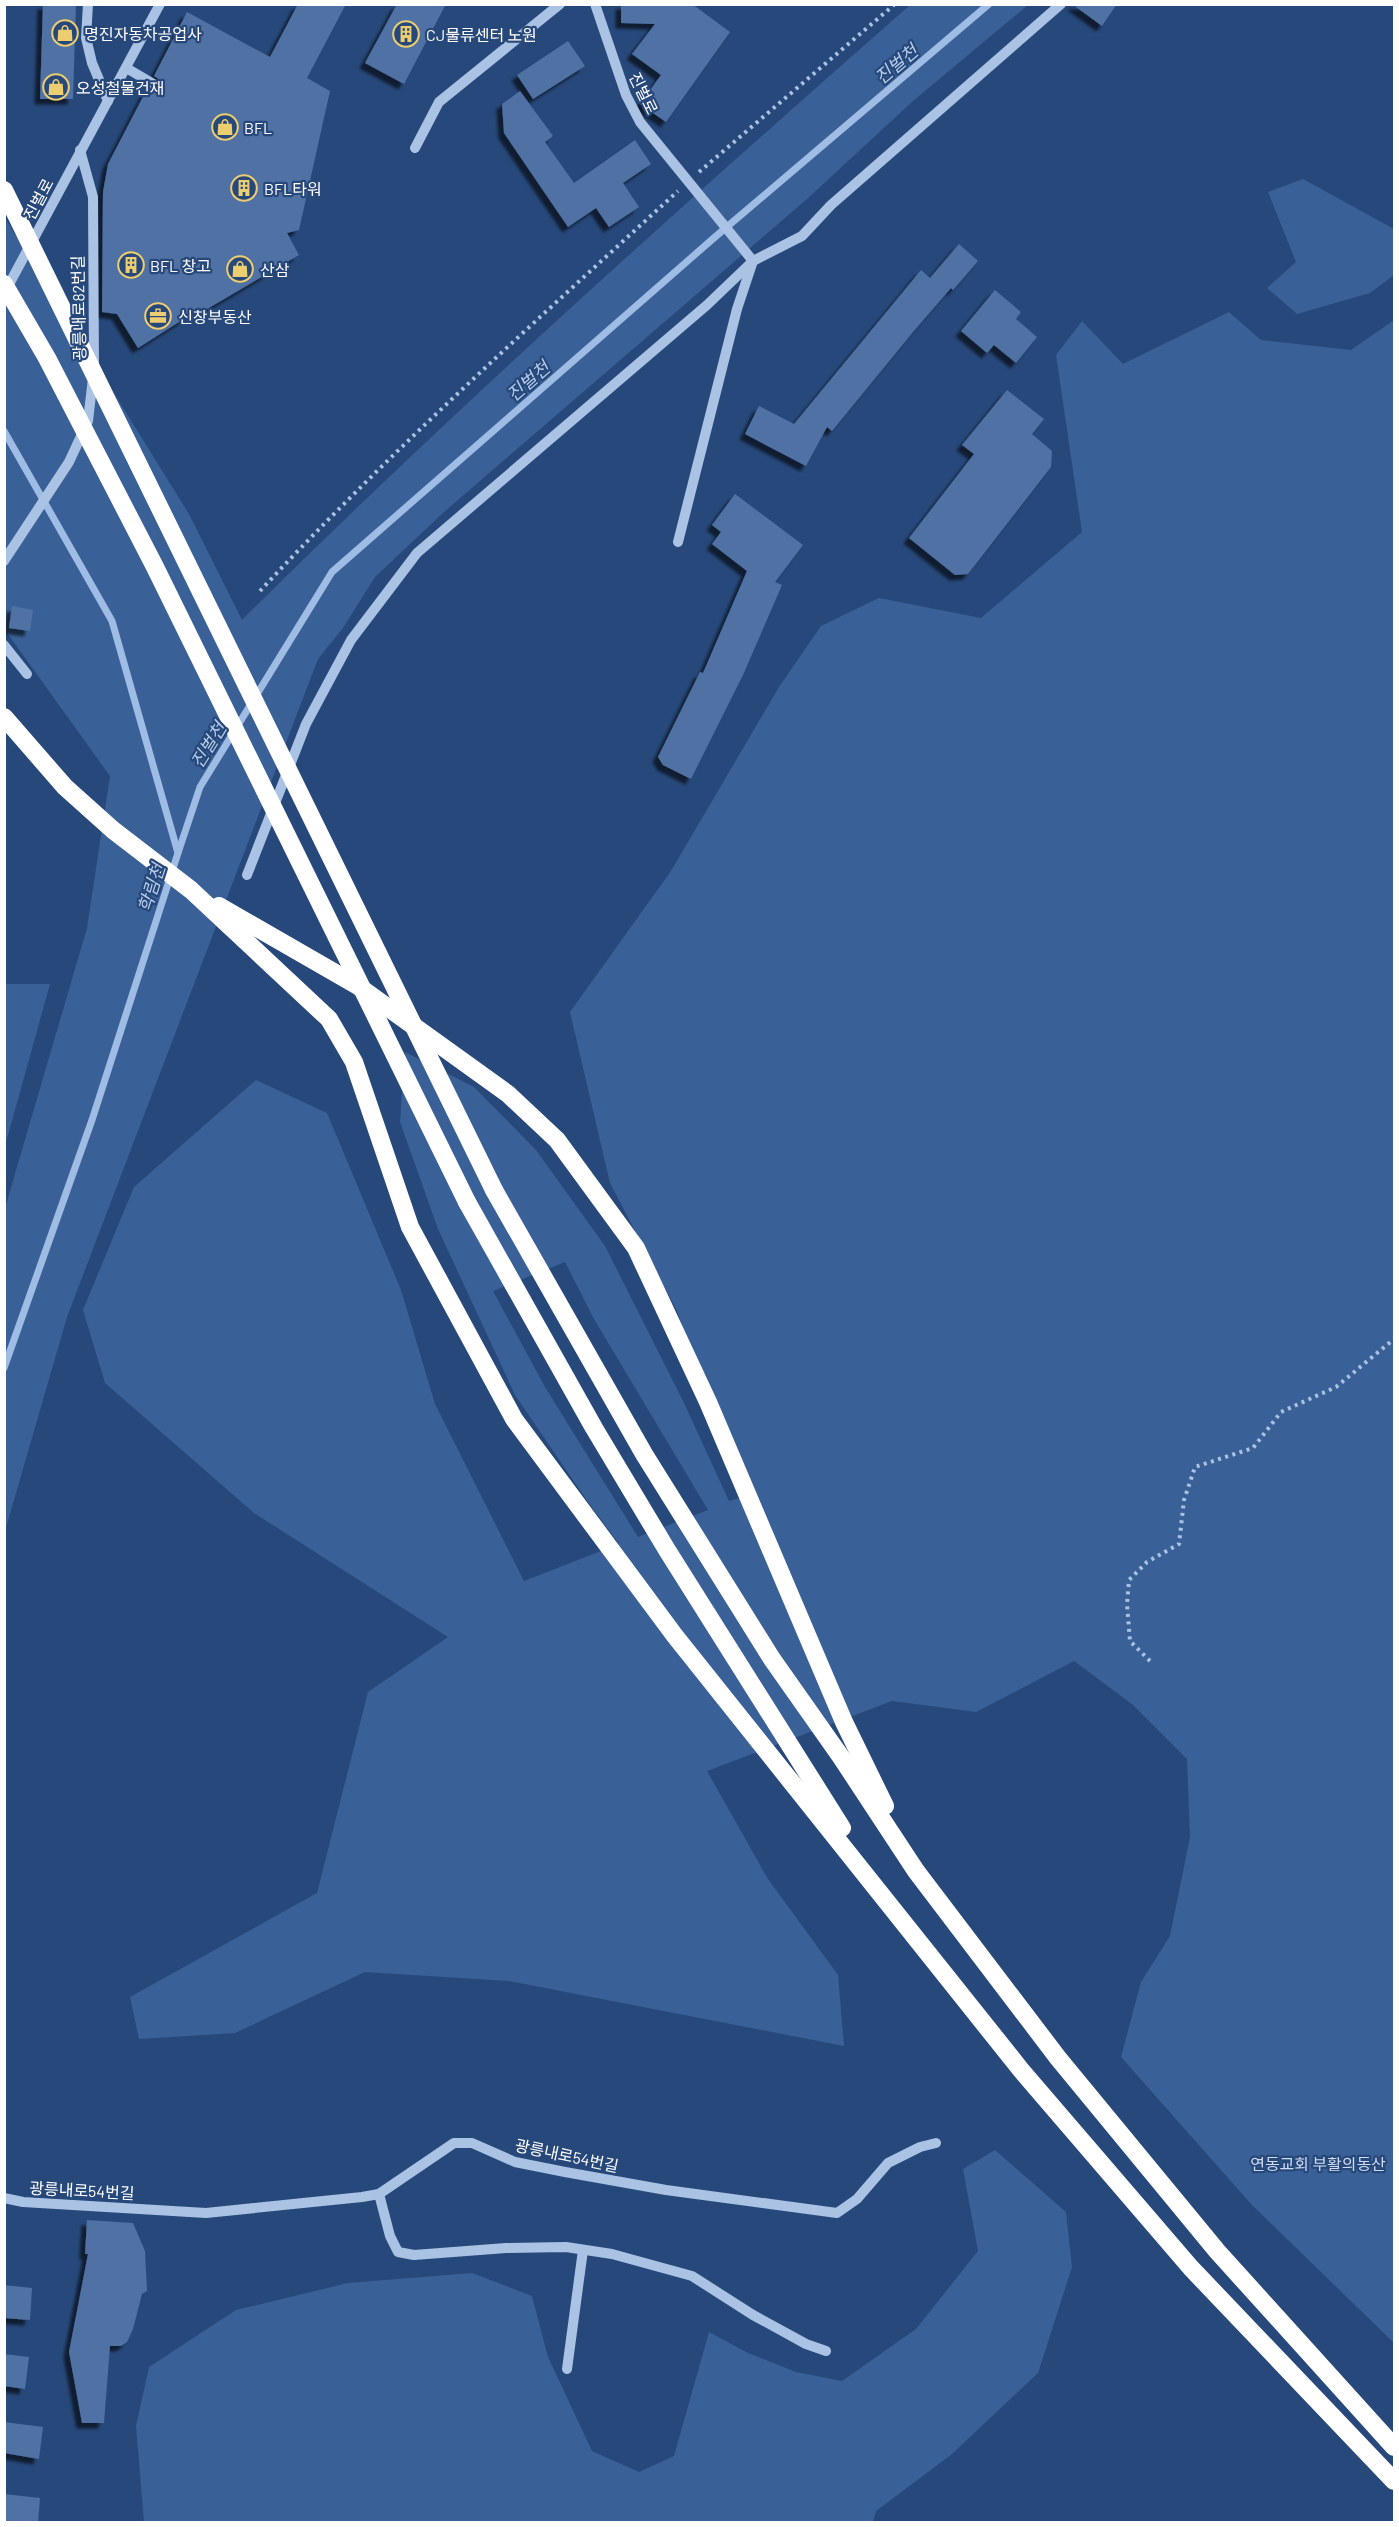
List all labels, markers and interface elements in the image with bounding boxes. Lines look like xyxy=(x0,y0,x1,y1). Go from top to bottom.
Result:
shop icon: 명진자동차공업사 xyxy=(50,18,80,48)
building icon: CJ물류센터 노원 xyxy=(391,19,421,49)
place label: 명진자동차공업사 xyxy=(84,24,202,43)
place label: CJ물류센터 노원 xyxy=(426,25,537,44)
water label: 진벌천 xyxy=(870,38,924,88)
street label: 진벌로 xyxy=(626,69,662,117)
shop icon: 오성철물건재 xyxy=(41,72,71,102)
place label: 오성철물건재 xyxy=(76,78,164,97)
shop icon: BFL xyxy=(210,112,240,142)
place label: BFL xyxy=(244,118,272,137)
building icon: BFL타워 xyxy=(229,173,259,203)
street label: 진벌로 xyxy=(19,175,57,223)
place label: BFL타워 xyxy=(264,179,322,198)
building icon: BFL 창고 xyxy=(116,250,146,280)
shop icon: 산삼 xyxy=(225,254,255,284)
street label: 광릉내로82번길 xyxy=(68,255,88,361)
place label: BFL 창고 xyxy=(150,256,211,275)
place label: 산삼 xyxy=(260,260,290,279)
office icon: 신창부동산 xyxy=(143,301,173,331)
place label: 신창부동산 xyxy=(178,307,252,326)
water label: 진벌천 xyxy=(502,355,556,406)
water label: 진벌천 xyxy=(186,716,232,772)
water label: 학림천 xyxy=(133,859,170,915)
street label: 광릉내로54번길 xyxy=(513,2135,621,2175)
park label: 연동교회 부활의동산 xyxy=(1250,2154,1386,2173)
street label: 광릉내로54번길 xyxy=(29,2178,135,2202)

